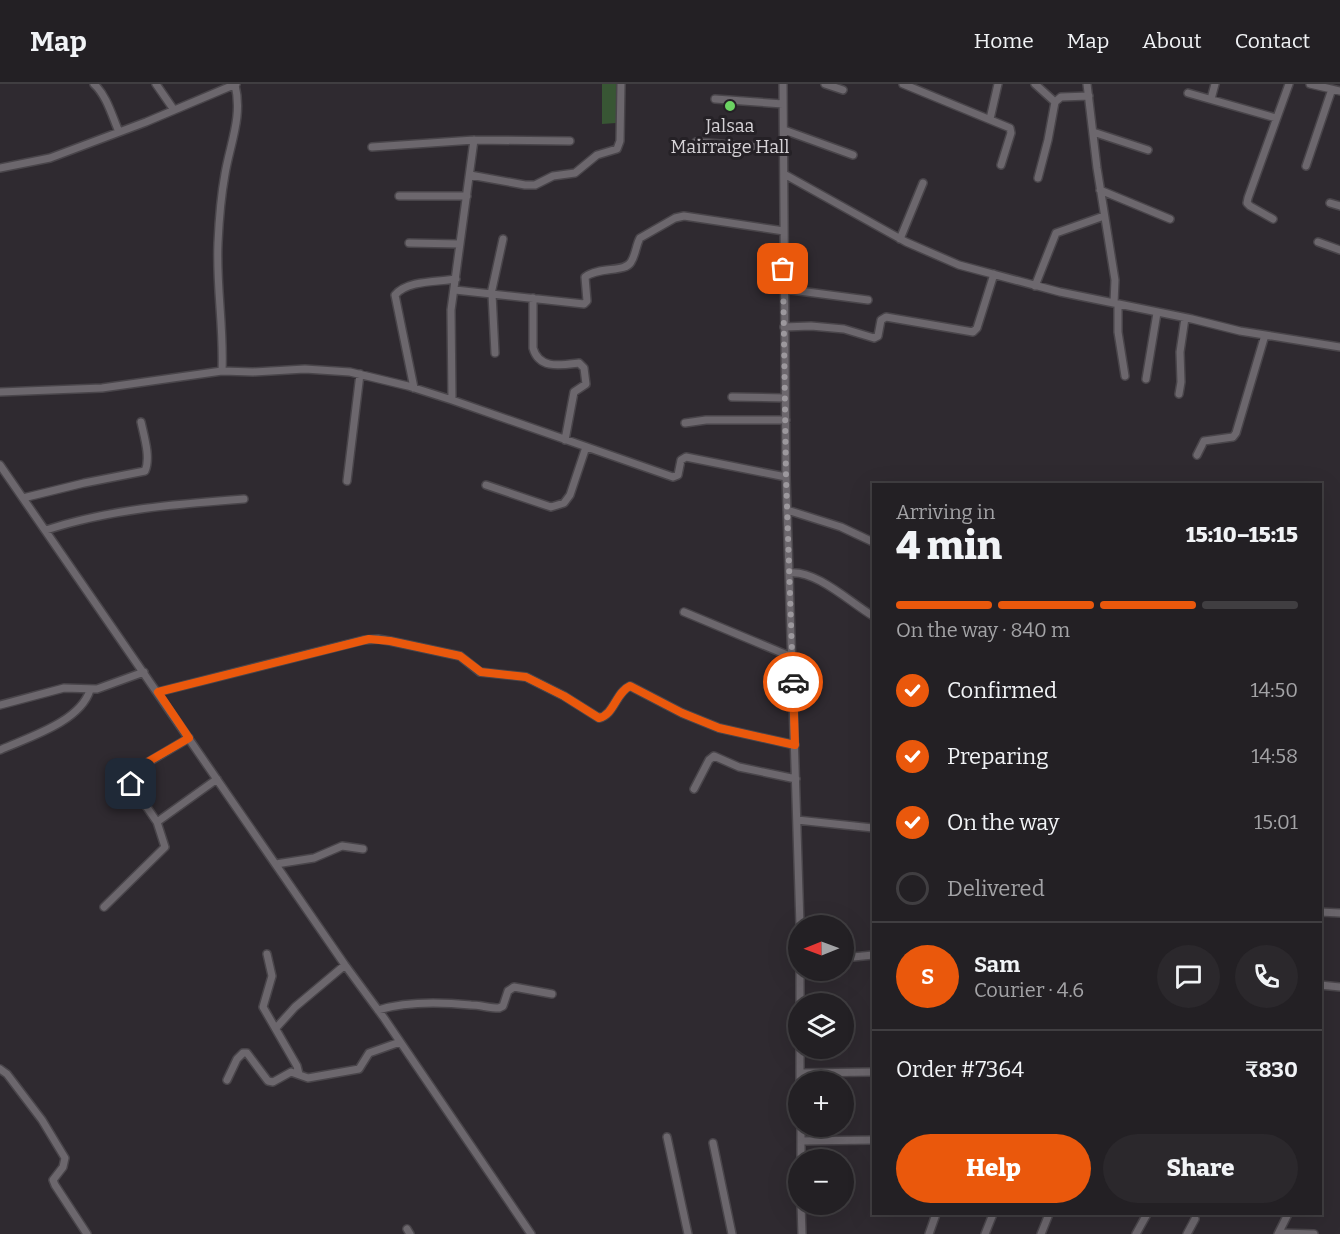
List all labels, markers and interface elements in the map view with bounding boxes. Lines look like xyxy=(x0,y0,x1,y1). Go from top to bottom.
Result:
text: Map xyxy=(30,25,87,58)
text: Home xyxy=(974,28,1034,54)
text: Map xyxy=(1067,28,1109,54)
text: About xyxy=(1142,28,1202,54)
text: Contact xyxy=(1235,28,1310,54)
marker: Jalsaa Mairraige Hall xyxy=(723,99,737,113)
place label: Jalsaa Mairraige Hall xyxy=(671,115,789,158)
pin xyxy=(757,243,808,294)
icon: bag xyxy=(766,252,799,285)
text: Arriving in xyxy=(896,500,995,524)
text: 15:10–15:15 xyxy=(1186,521,1298,548)
text: 4 min xyxy=(896,523,1002,569)
text: On the way · 840 m xyxy=(896,618,1070,642)
courier xyxy=(763,652,823,712)
icon: car xyxy=(777,666,810,699)
icon: check xyxy=(896,674,929,707)
text: Confirmed xyxy=(947,677,1057,704)
text: 14:50 xyxy=(1250,678,1298,702)
icon: check xyxy=(896,740,929,773)
text: Preparing xyxy=(947,743,1049,770)
text: 14:58 xyxy=(1251,744,1298,768)
pin xyxy=(105,758,156,809)
icon: home xyxy=(114,767,147,800)
icon: check xyxy=(896,806,929,839)
text: On the way xyxy=(947,809,1059,836)
text: 15:01 xyxy=(1254,810,1298,834)
text: Delivered xyxy=(947,875,1045,902)
north arrow xyxy=(788,915,854,981)
map controls xyxy=(788,915,854,1215)
button: chat xyxy=(1157,945,1220,1008)
button: phone xyxy=(1235,945,1298,1008)
text: Sam xyxy=(974,951,1020,978)
text: S xyxy=(921,963,934,990)
text: Courier · 4.6 xyxy=(974,978,1084,1002)
button: layers xyxy=(788,993,854,1059)
text: Order #7364 xyxy=(896,1056,1024,1083)
text: ₹830 xyxy=(1245,1056,1298,1083)
button: + xyxy=(788,1071,854,1137)
button: Help xyxy=(896,1134,1091,1203)
button: Share xyxy=(1103,1134,1298,1203)
button: − xyxy=(788,1149,854,1215)

